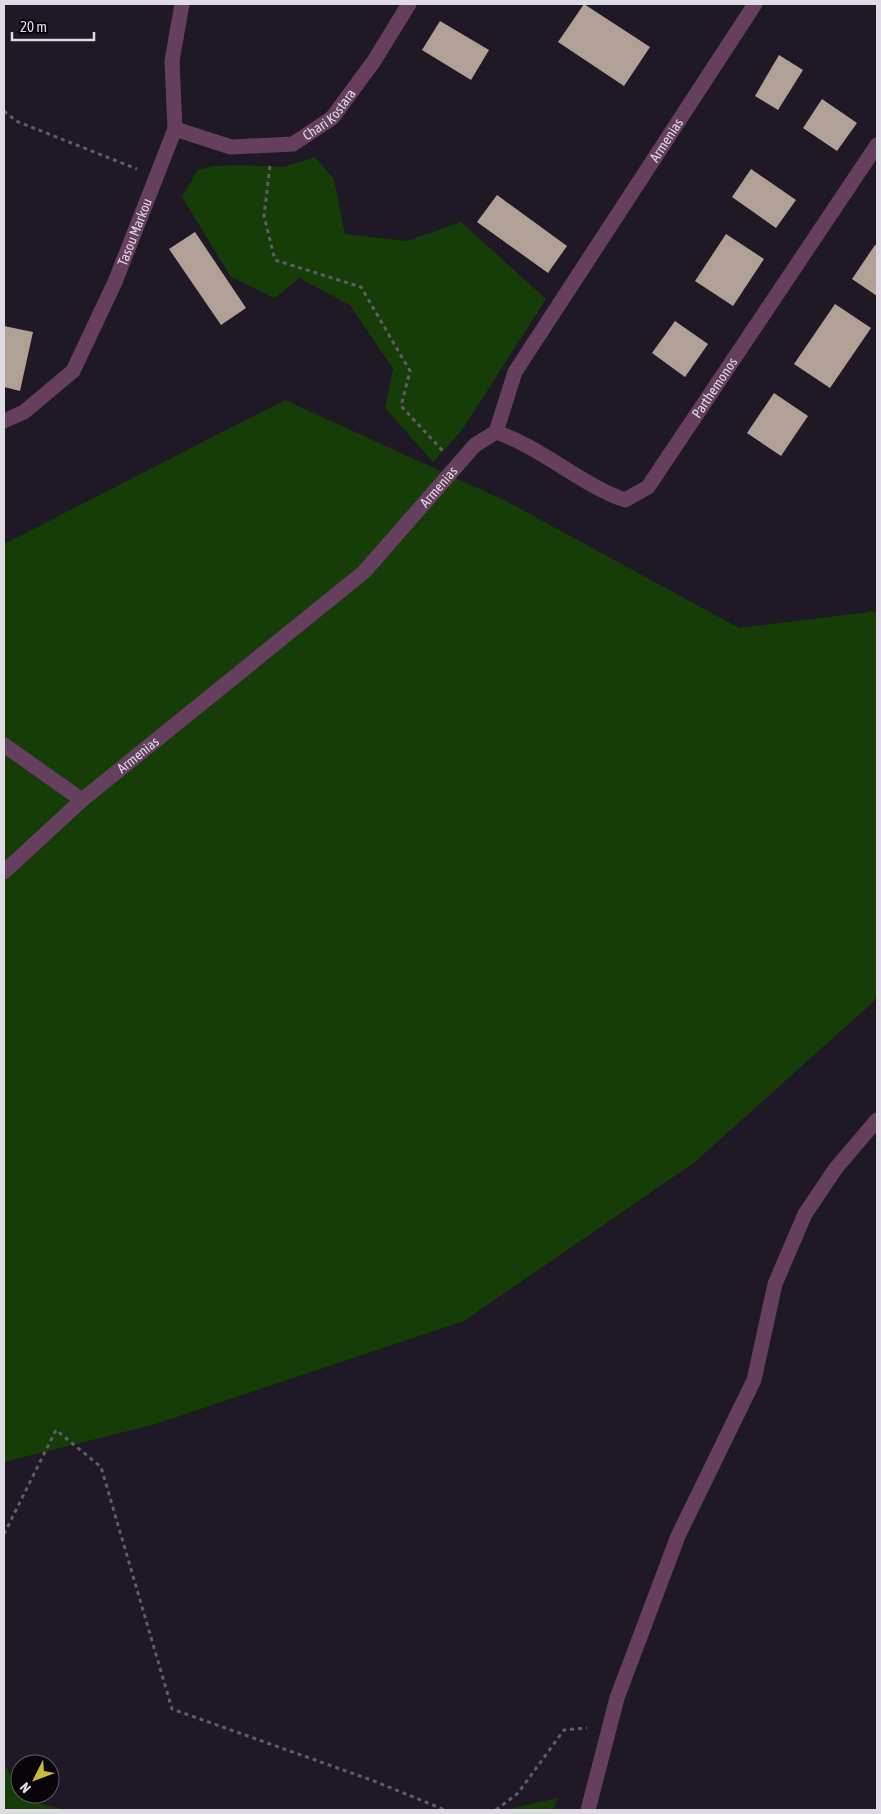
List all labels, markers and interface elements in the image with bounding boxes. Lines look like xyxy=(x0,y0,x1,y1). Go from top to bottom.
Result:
scale bar xyxy=(12,10,95,42)
text: 20 m xyxy=(20,18,47,35)
street label: Chari Kostara xyxy=(299,86,359,143)
street label: Armenias xyxy=(646,115,686,165)
street label: Tasou Markou xyxy=(114,196,155,268)
street label: Parthemonos xyxy=(689,354,740,421)
street label: Armenias xyxy=(416,463,461,510)
street label: Armenias xyxy=(114,733,162,776)
north arrow xyxy=(10,1754,60,1804)
text: N xyxy=(17,1779,34,1796)

